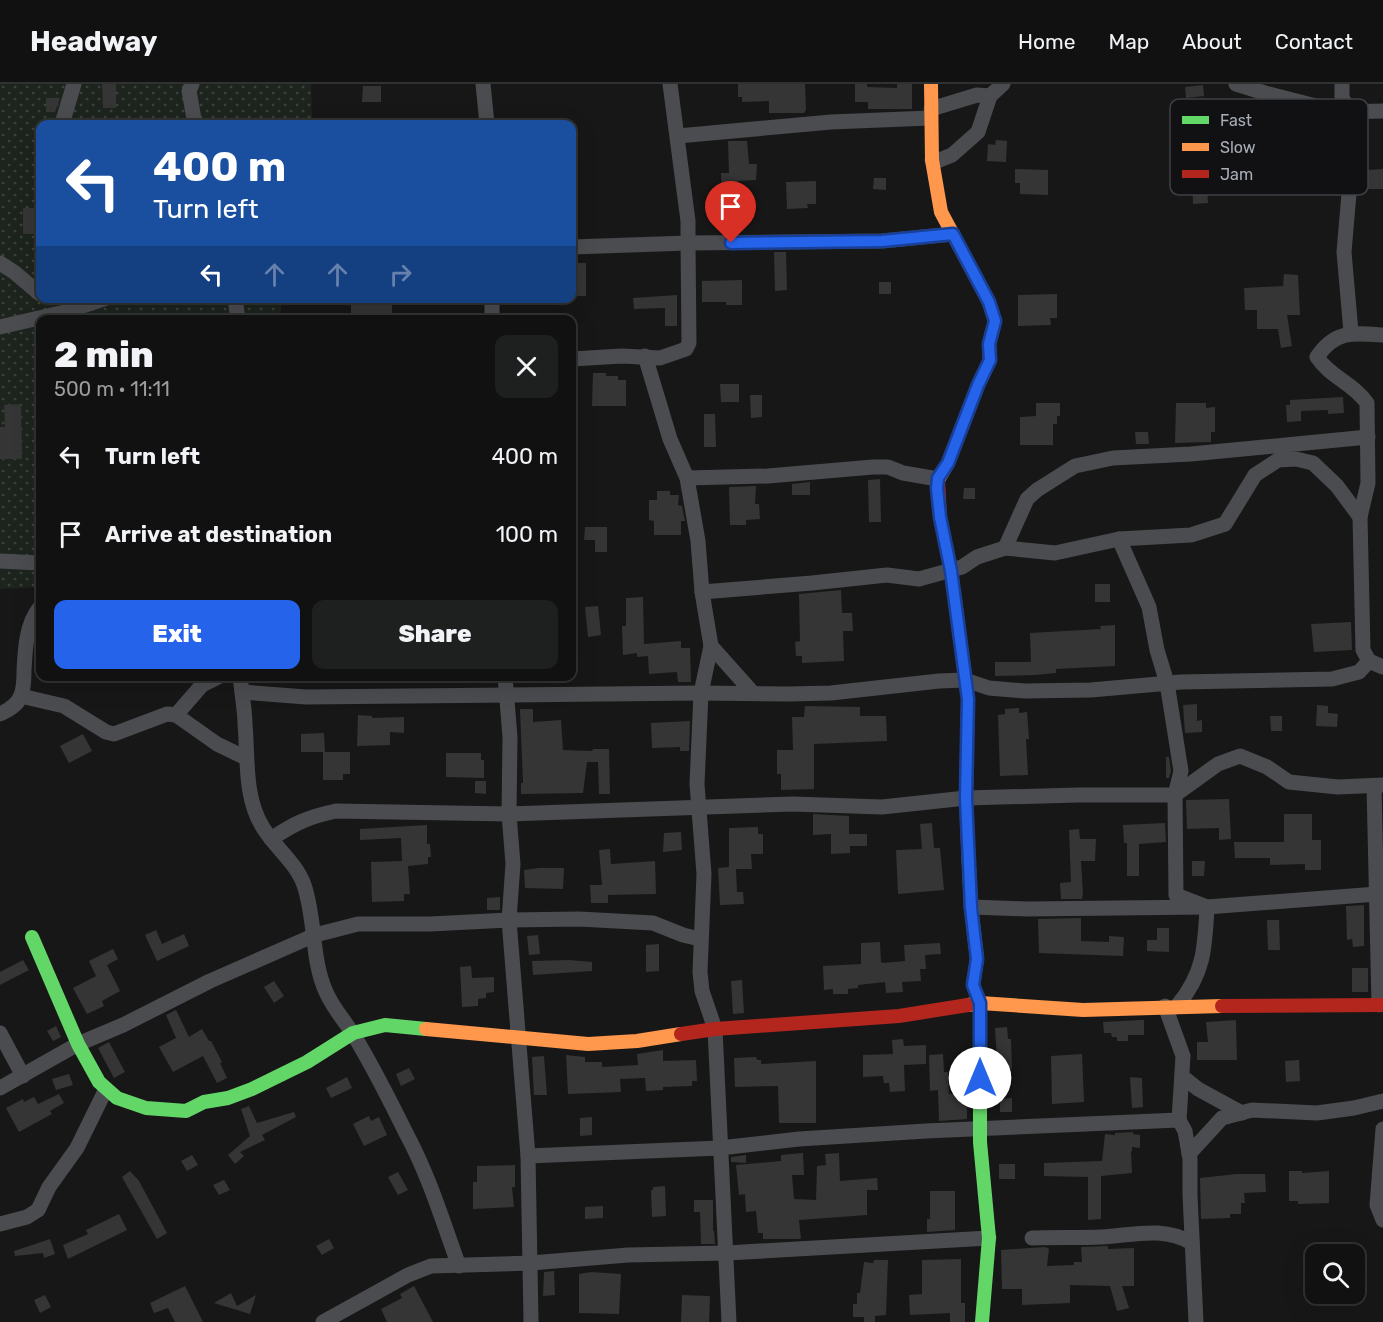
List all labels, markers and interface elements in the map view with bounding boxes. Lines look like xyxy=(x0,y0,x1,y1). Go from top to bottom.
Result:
text: Headway xyxy=(30,25,157,58)
text: Home xyxy=(1018,29,1075,54)
text: Map xyxy=(1108,29,1149,54)
text: About xyxy=(1182,29,1242,54)
text: Contact xyxy=(1275,29,1353,54)
legend xyxy=(1170,99,1368,195)
text: Fast xyxy=(1220,111,1252,130)
text: Slow xyxy=(1220,138,1256,157)
text: 400 m xyxy=(153,142,286,192)
icon: left xyxy=(54,144,132,222)
text: Jam xyxy=(1220,165,1253,184)
pin xyxy=(705,181,756,243)
icon: arrive xyxy=(714,190,747,223)
text: Turn left xyxy=(153,193,258,225)
icon: left xyxy=(195,258,228,291)
icon: ahead xyxy=(258,258,291,291)
icon: ahead xyxy=(321,258,354,291)
icon: right xyxy=(384,258,417,291)
text: 2 min xyxy=(54,333,154,376)
button: close xyxy=(495,335,558,398)
text: 500 m · 11:11 xyxy=(54,377,170,401)
icon: left xyxy=(54,440,87,473)
text: Turn left xyxy=(105,443,200,470)
text: 400 m xyxy=(491,443,558,470)
icon: arrive xyxy=(54,518,87,551)
text: Arrive at destination xyxy=(105,521,332,548)
text: 100 m xyxy=(496,521,558,548)
button: Exit xyxy=(54,600,300,669)
button: Share xyxy=(312,600,558,669)
position arrow xyxy=(948,1046,1012,1110)
map controls xyxy=(1305,1244,1365,1304)
button: search xyxy=(1305,1244,1365,1304)

